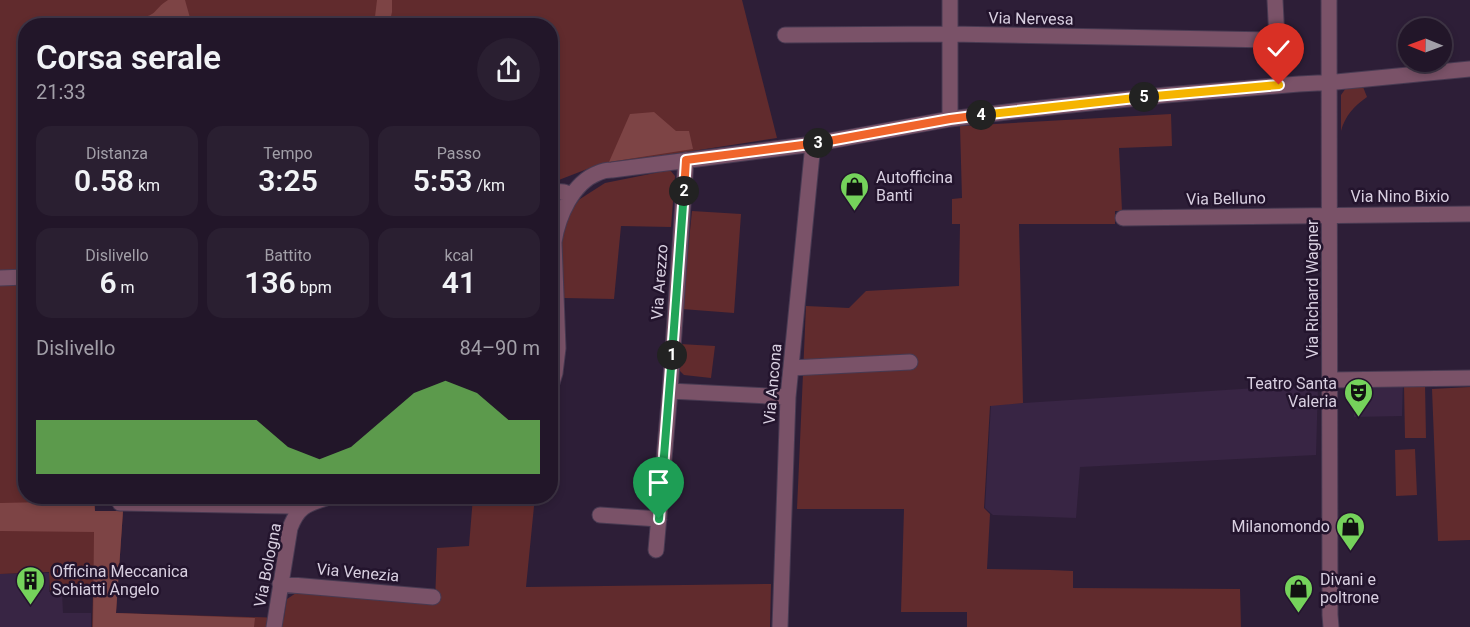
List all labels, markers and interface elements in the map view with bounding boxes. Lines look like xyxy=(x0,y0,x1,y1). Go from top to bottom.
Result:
street label: Via Nervesa xyxy=(988,8,1074,29)
north arrow xyxy=(1398,18,1452,72)
map controls xyxy=(1398,18,1452,72)
pin xyxy=(1253,23,1304,85)
icon: check xyxy=(1262,32,1295,65)
text: Corsa serale xyxy=(36,38,221,77)
button: share xyxy=(477,38,540,101)
text: 21:33 xyxy=(36,80,86,104)
pin: 5 xyxy=(1129,82,1159,112)
text: 5 xyxy=(1139,87,1149,106)
pin: 4 xyxy=(966,100,996,130)
text: 4 xyxy=(976,105,986,124)
pin: 3 xyxy=(803,128,833,158)
text: 3 xyxy=(813,133,823,152)
text: Distanza xyxy=(86,144,148,163)
text: Tempo xyxy=(263,144,313,163)
text: Passo xyxy=(437,144,481,163)
text: 0.58 xyxy=(74,163,134,198)
text: 3:25 xyxy=(258,163,318,198)
text: 5:53 xyxy=(413,163,472,198)
place label: Autofficina Banti xyxy=(876,168,953,205)
shop icon: Autofficina Banti xyxy=(839,170,871,212)
text: km xyxy=(134,176,160,195)
text: /km xyxy=(472,176,505,195)
pin: 2 xyxy=(669,176,699,206)
text: 2 xyxy=(679,181,689,200)
street label: Via Nino Bixio xyxy=(1351,187,1449,206)
street label: Via Belluno xyxy=(1186,188,1266,209)
street label: Via Richard Wagner xyxy=(1303,219,1322,359)
street label: Via Arezzo xyxy=(647,244,672,321)
text: Dislivello xyxy=(85,246,149,265)
text: Battito xyxy=(264,246,312,265)
text: kcal xyxy=(445,246,473,265)
text: 6 xyxy=(99,265,117,300)
text: 136 xyxy=(244,265,296,300)
text: 41 xyxy=(442,265,476,300)
text: m xyxy=(117,278,135,297)
text: bpm xyxy=(296,278,332,297)
text: Dislivello xyxy=(36,336,115,360)
text: 84–90 m xyxy=(459,336,540,360)
pin: 1 xyxy=(657,340,687,370)
street label: Via Ancona xyxy=(760,343,785,425)
text: 1 xyxy=(667,345,677,364)
place label: Teatro Santa Valeria xyxy=(1246,374,1337,411)
theatre icon: Teatro Santa Valeria xyxy=(1342,376,1374,418)
pin xyxy=(633,457,684,519)
icon: arrive xyxy=(642,466,675,499)
shop icon: Milanomondo xyxy=(1335,510,1367,552)
place label: Milanomondo xyxy=(1231,517,1330,536)
street label: Via Bologna xyxy=(250,521,285,609)
street label: Via Venezia xyxy=(316,559,400,586)
place label: Officina Meccanica Schiatti Angelo xyxy=(52,562,188,599)
building icon: Officina Meccanica Schiatti Angelo xyxy=(15,564,47,606)
place label: Divani e poltrone xyxy=(1320,570,1379,607)
shop icon: Divani e poltrone xyxy=(1283,572,1315,614)

